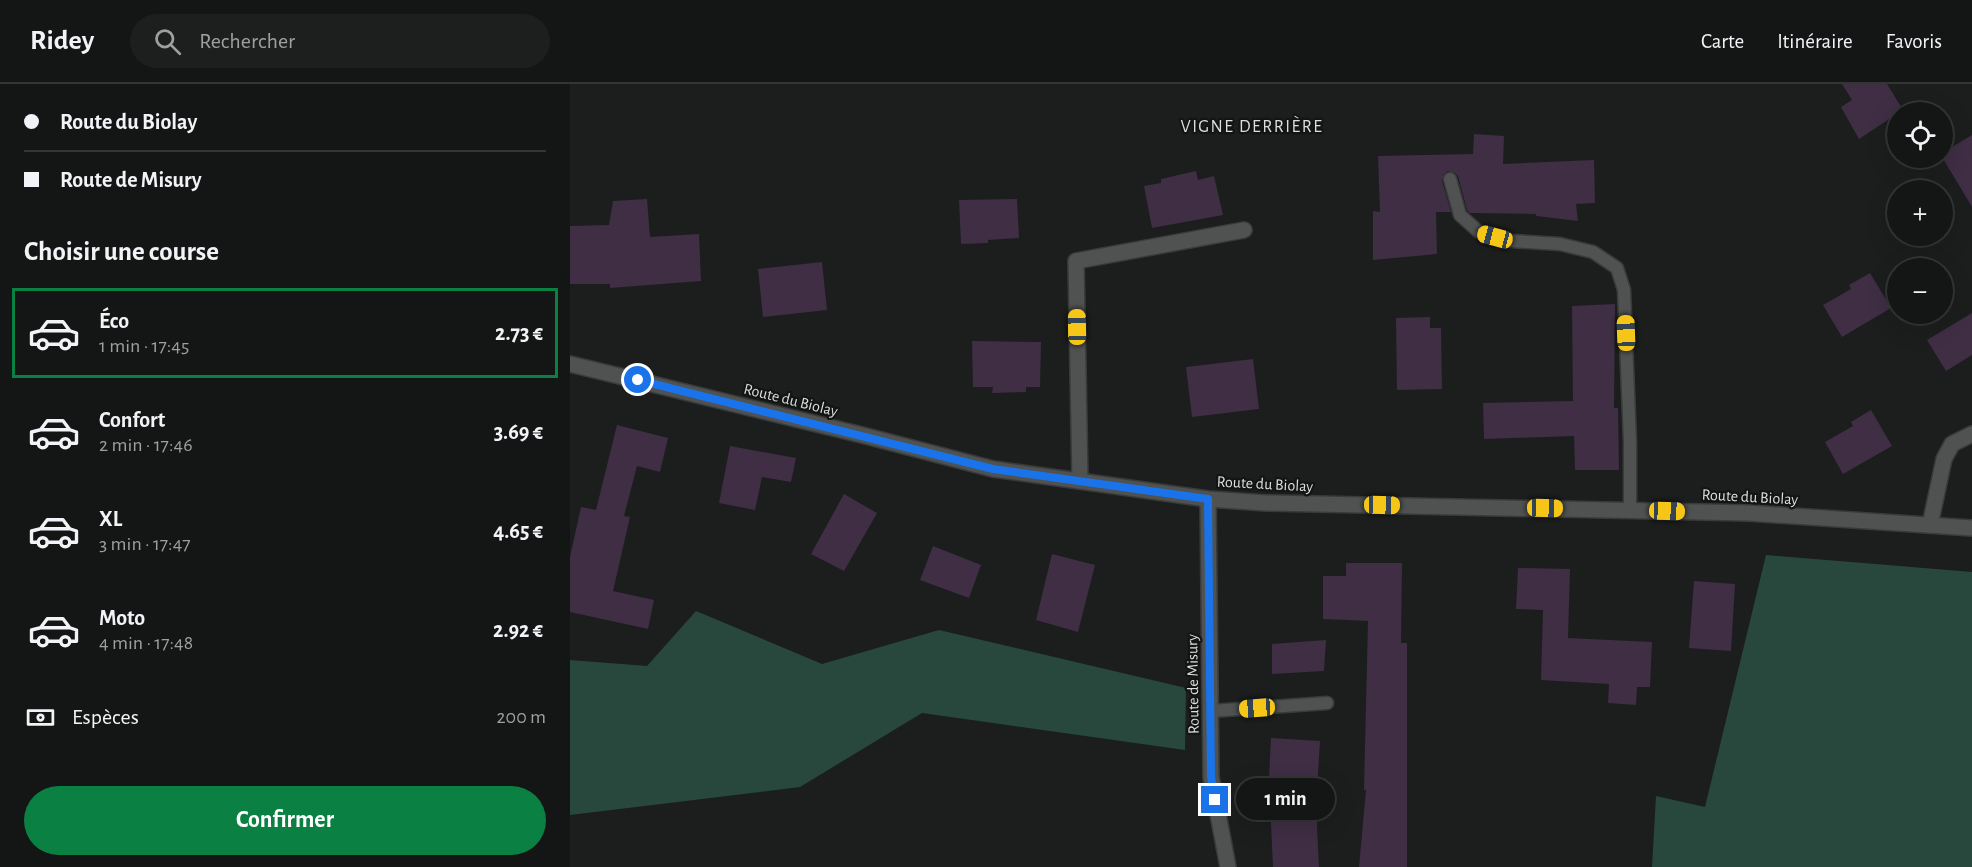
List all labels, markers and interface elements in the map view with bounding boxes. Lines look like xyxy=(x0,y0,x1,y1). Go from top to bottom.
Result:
search box xyxy=(130,14,550,68)
icon: search xyxy=(151,25,184,58)
text: Ridey xyxy=(30,27,94,55)
text: Rechercher xyxy=(199,30,295,52)
text: Carte xyxy=(1701,31,1744,52)
text: Itinéraire xyxy=(1777,31,1853,52)
text: Favoris xyxy=(1886,31,1942,52)
map controls xyxy=(1887,102,1953,324)
button: locate xyxy=(1887,102,1953,168)
text: Route du Biolay xyxy=(60,111,197,133)
district label: VIGNE DERRIÈRE xyxy=(1181,115,1323,136)
text: Route de Misury xyxy=(60,169,202,191)
button: + xyxy=(1887,180,1953,246)
car xyxy=(1475,224,1515,250)
text: Choisir une course xyxy=(24,238,219,265)
button: − xyxy=(1887,258,1953,324)
icon: car xyxy=(27,306,81,360)
car xyxy=(1068,309,1086,345)
text: Éco xyxy=(99,310,129,332)
car xyxy=(1616,315,1636,351)
text: 2.73 € xyxy=(495,322,543,344)
text: 1 min · 17:45 xyxy=(99,336,189,356)
route start xyxy=(624,366,651,393)
street label: Route du Biolay xyxy=(742,381,840,420)
icon: car xyxy=(27,405,81,459)
text: Confort xyxy=(99,409,165,431)
text: 3.69 € xyxy=(494,421,543,443)
text: 2 min · 17:46 xyxy=(99,435,193,455)
street label: Route du Biolay xyxy=(1216,473,1314,496)
street label: Route du Biolay xyxy=(1701,486,1799,509)
car xyxy=(1364,496,1400,514)
car xyxy=(1527,499,1563,517)
car xyxy=(1649,501,1685,521)
icon: car xyxy=(27,504,81,558)
text: XL xyxy=(99,508,122,530)
text: 4.65 € xyxy=(493,520,543,542)
text: 3 min · 17:47 xyxy=(99,534,191,554)
icon: car xyxy=(27,603,81,657)
text: Moto xyxy=(99,607,145,629)
text: 2.92 € xyxy=(493,619,543,641)
text: 4 min · 17:48 xyxy=(99,633,193,653)
street label: Route de Misury xyxy=(1184,634,1203,734)
car xyxy=(1238,698,1276,718)
icon: cash xyxy=(24,701,57,734)
text: Espèces xyxy=(72,706,139,728)
text: 200 m xyxy=(496,707,546,727)
callout: 1 min xyxy=(1236,779,1335,821)
button: Confirmer xyxy=(24,786,546,855)
route end xyxy=(1201,786,1228,813)
text: 1 min xyxy=(1264,789,1307,809)

